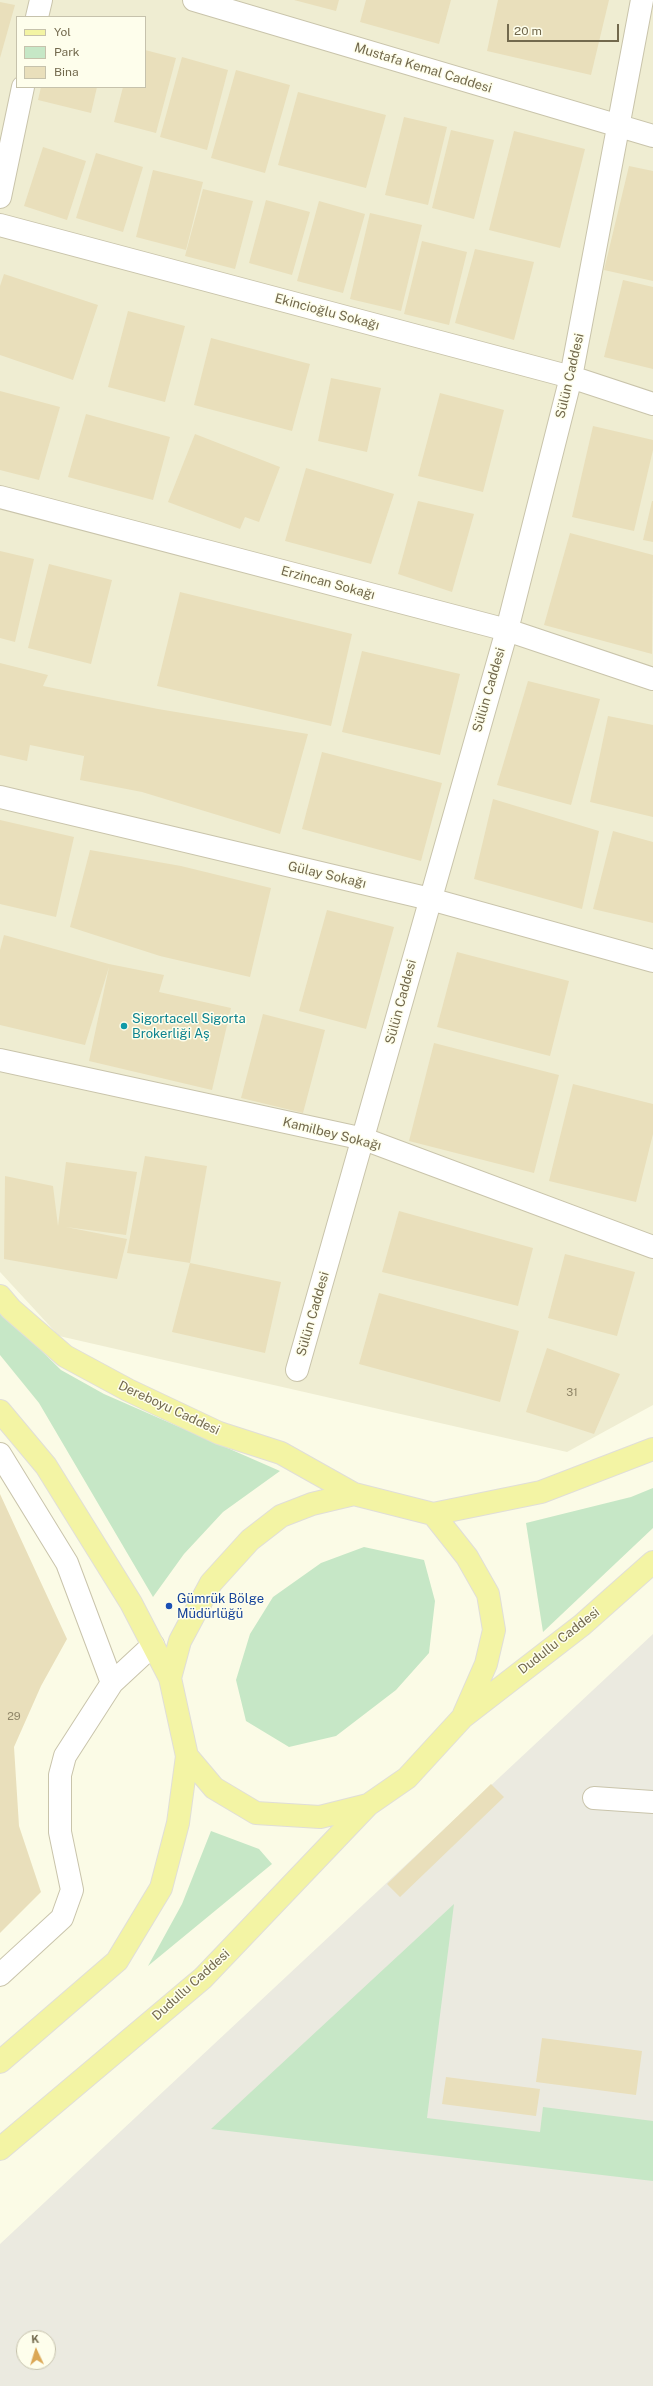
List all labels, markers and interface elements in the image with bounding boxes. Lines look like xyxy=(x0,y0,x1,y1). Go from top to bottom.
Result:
legend xyxy=(16,16,146,88)
scale bar xyxy=(509,16,621,42)
text: 20 m xyxy=(514,24,542,38)
text: Yol xyxy=(54,25,71,39)
street label: Mustafa Kemal Caddesi xyxy=(352,40,494,96)
text: Park xyxy=(54,45,80,59)
text: Bina xyxy=(54,65,79,79)
street label: Ekincioğlu Sokağı xyxy=(273,291,381,333)
street label: Sülün Caddesi xyxy=(553,332,587,420)
street label: Erzincan Sokağı xyxy=(279,563,377,603)
street label: Sülün Caddesi xyxy=(470,646,508,734)
street label: Gülay Sokağı xyxy=(286,858,368,892)
street label: Sülün Caddesi xyxy=(382,958,420,1046)
place label: Sigortacell Sigorta Brokerliği Aş xyxy=(132,1011,246,1042)
marker: Sigortacell Sigorta Brokerliği Aş xyxy=(119,1021,129,1031)
street label: Kamilbey Sokağı xyxy=(281,1114,383,1154)
street label: Sülün Caddesi xyxy=(294,1270,332,1358)
street label: Dereboyu Caddesi xyxy=(116,1378,222,1438)
house number: 31 xyxy=(566,1386,578,1400)
place label: Gümrük Bölge Müdürlüğü xyxy=(177,1591,264,1622)
marker: Gümrük Bölge Müdürlüğü xyxy=(164,1601,174,1611)
street label: Dudullu Caddesi xyxy=(515,1604,603,1678)
house number: 29 xyxy=(7,1710,21,1724)
street label: Dudullu Caddesi xyxy=(149,1946,233,2024)
north arrow xyxy=(16,2330,56,2370)
text: K xyxy=(31,2333,40,2345)

